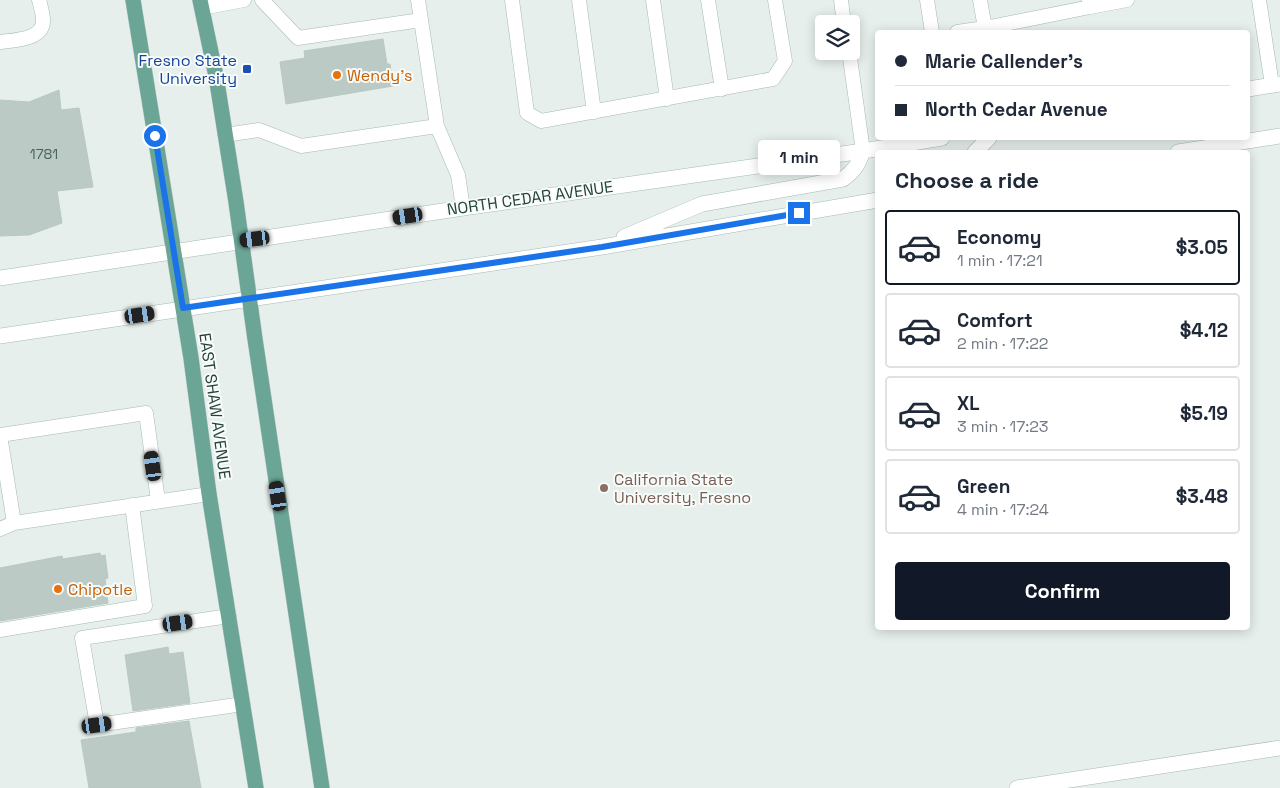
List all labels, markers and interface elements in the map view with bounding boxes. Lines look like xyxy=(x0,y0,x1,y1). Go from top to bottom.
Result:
map controls xyxy=(815,15,860,60)
button: layers xyxy=(815,15,860,60)
text: Marie Callender's xyxy=(925,49,1083,74)
place label: Fresno State University xyxy=(139,50,237,89)
marker: Fresno State University xyxy=(241,63,253,75)
place label: Wendy's xyxy=(347,65,413,86)
marker: Wendy's xyxy=(331,69,343,81)
text: North Cedar Avenue xyxy=(925,97,1108,122)
route start xyxy=(144,125,166,147)
callout: 1 min xyxy=(758,140,840,176)
house number: 1781 xyxy=(30,145,58,163)
text: 1 min xyxy=(779,147,819,168)
text: Choose a ride xyxy=(895,166,1039,194)
street label: NORTH CEDAR AVENUE xyxy=(446,176,614,220)
route end xyxy=(788,202,810,224)
car xyxy=(392,206,423,226)
icon: car xyxy=(897,225,942,270)
text: Economy xyxy=(957,225,1041,250)
car xyxy=(239,230,270,248)
text: $3.05 xyxy=(1176,235,1228,260)
text: 1 min · 17:21 xyxy=(957,250,1043,271)
car xyxy=(124,305,155,325)
icon: car xyxy=(897,308,942,353)
text: Comfort xyxy=(957,308,1033,333)
text: $4.12 xyxy=(1180,318,1228,343)
street label: EAST SHAW AVENUE xyxy=(194,331,236,481)
text: 2 min · 17:22 xyxy=(957,333,1049,354)
icon: car xyxy=(897,391,942,436)
text: XL xyxy=(957,391,980,416)
text: $5.19 xyxy=(1180,401,1228,426)
text: 3 min · 17:23 xyxy=(957,416,1049,437)
car xyxy=(143,450,162,482)
place label: California State University, Fresno xyxy=(614,469,751,508)
icon: car xyxy=(897,474,942,519)
text: Green xyxy=(957,474,1010,499)
car xyxy=(268,480,287,512)
marker: California State University, Fresno xyxy=(598,482,610,494)
text: $3.48 xyxy=(1176,484,1228,509)
text: 4 min · 17:24 xyxy=(957,499,1049,520)
button: Confirm xyxy=(895,562,1230,620)
place label: Chipotle xyxy=(68,579,133,600)
marker: Chipotle xyxy=(52,583,64,595)
car xyxy=(162,613,193,633)
car xyxy=(81,715,112,735)

